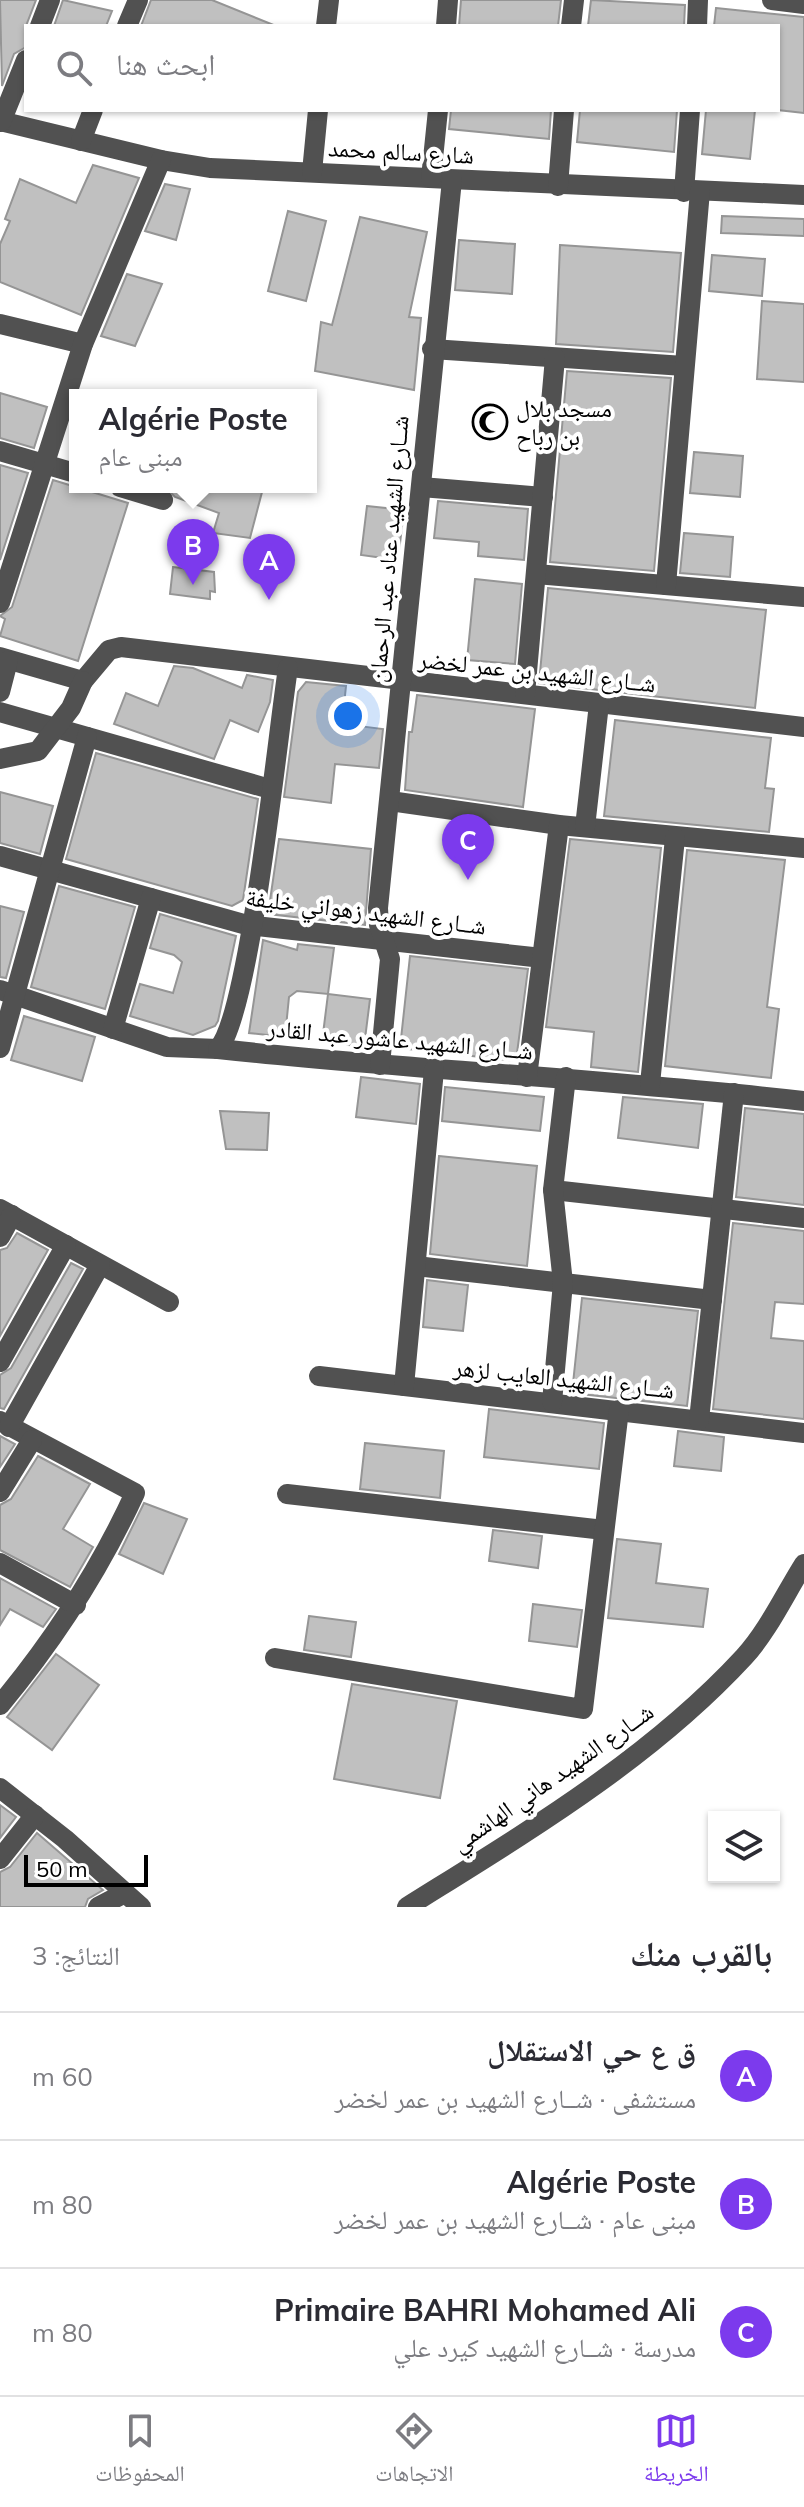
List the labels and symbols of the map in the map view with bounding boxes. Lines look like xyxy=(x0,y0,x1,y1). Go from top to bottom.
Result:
street label: شارع سالم محمد xyxy=(327,132,475,172)
place label: مسجد بلال بن رباح xyxy=(516,393,612,452)
mosque icon: مسجد بلال بن رباح xyxy=(471,403,509,441)
street label: شــارع الشهيد عناد عبد الرحمان xyxy=(361,414,416,684)
pin: B xyxy=(167,519,219,585)
pin: A xyxy=(243,534,295,600)
street label: شــارع الشهيد بن عمر لخضر xyxy=(416,644,657,699)
your location xyxy=(328,696,368,736)
pin: C xyxy=(442,814,494,880)
street label: شــارع الشهيد زهواني خليفة xyxy=(244,881,488,946)
street label: شــارع الشهيد عاشور عبد القادر xyxy=(265,1012,534,1067)
street label: شــارع الشهيد العايب لزهر xyxy=(451,1351,676,1405)
street label: شــارع الشهيد هاني الهاشمي xyxy=(445,1696,662,1862)
scale bar xyxy=(24,1851,148,1887)

